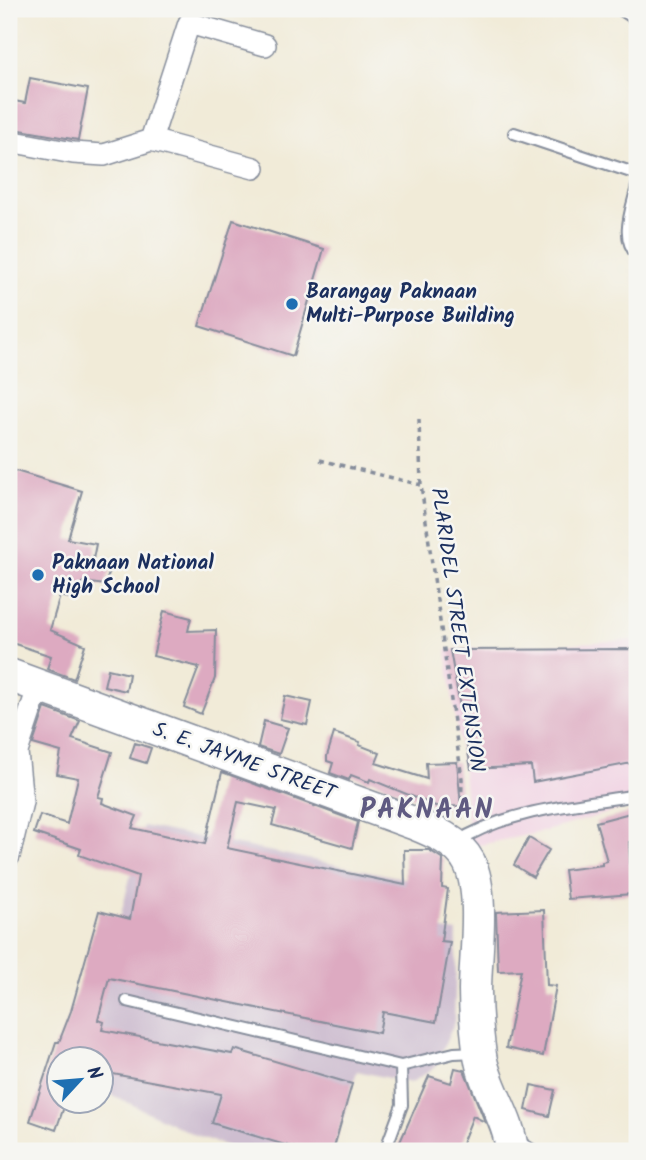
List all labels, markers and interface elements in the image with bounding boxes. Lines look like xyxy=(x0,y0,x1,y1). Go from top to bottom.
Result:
place label: Barangay Paknaan Multi-Purpose Building xyxy=(306,276,515,333)
marker: Barangay Paknaan Multi-Purpose Building xyxy=(284,296,300,312)
street label: PLARIDEL STREET EXTENSION xyxy=(421,486,493,774)
place label: Paknaan National High School xyxy=(52,547,214,604)
marker: Paknaan National High School xyxy=(30,567,46,583)
street label: S. E. JAYME STREET xyxy=(148,714,342,811)
district label: PAKNAAN xyxy=(360,788,494,833)
north arrow xyxy=(46,1044,116,1114)
text: N xyxy=(77,1061,110,1085)

